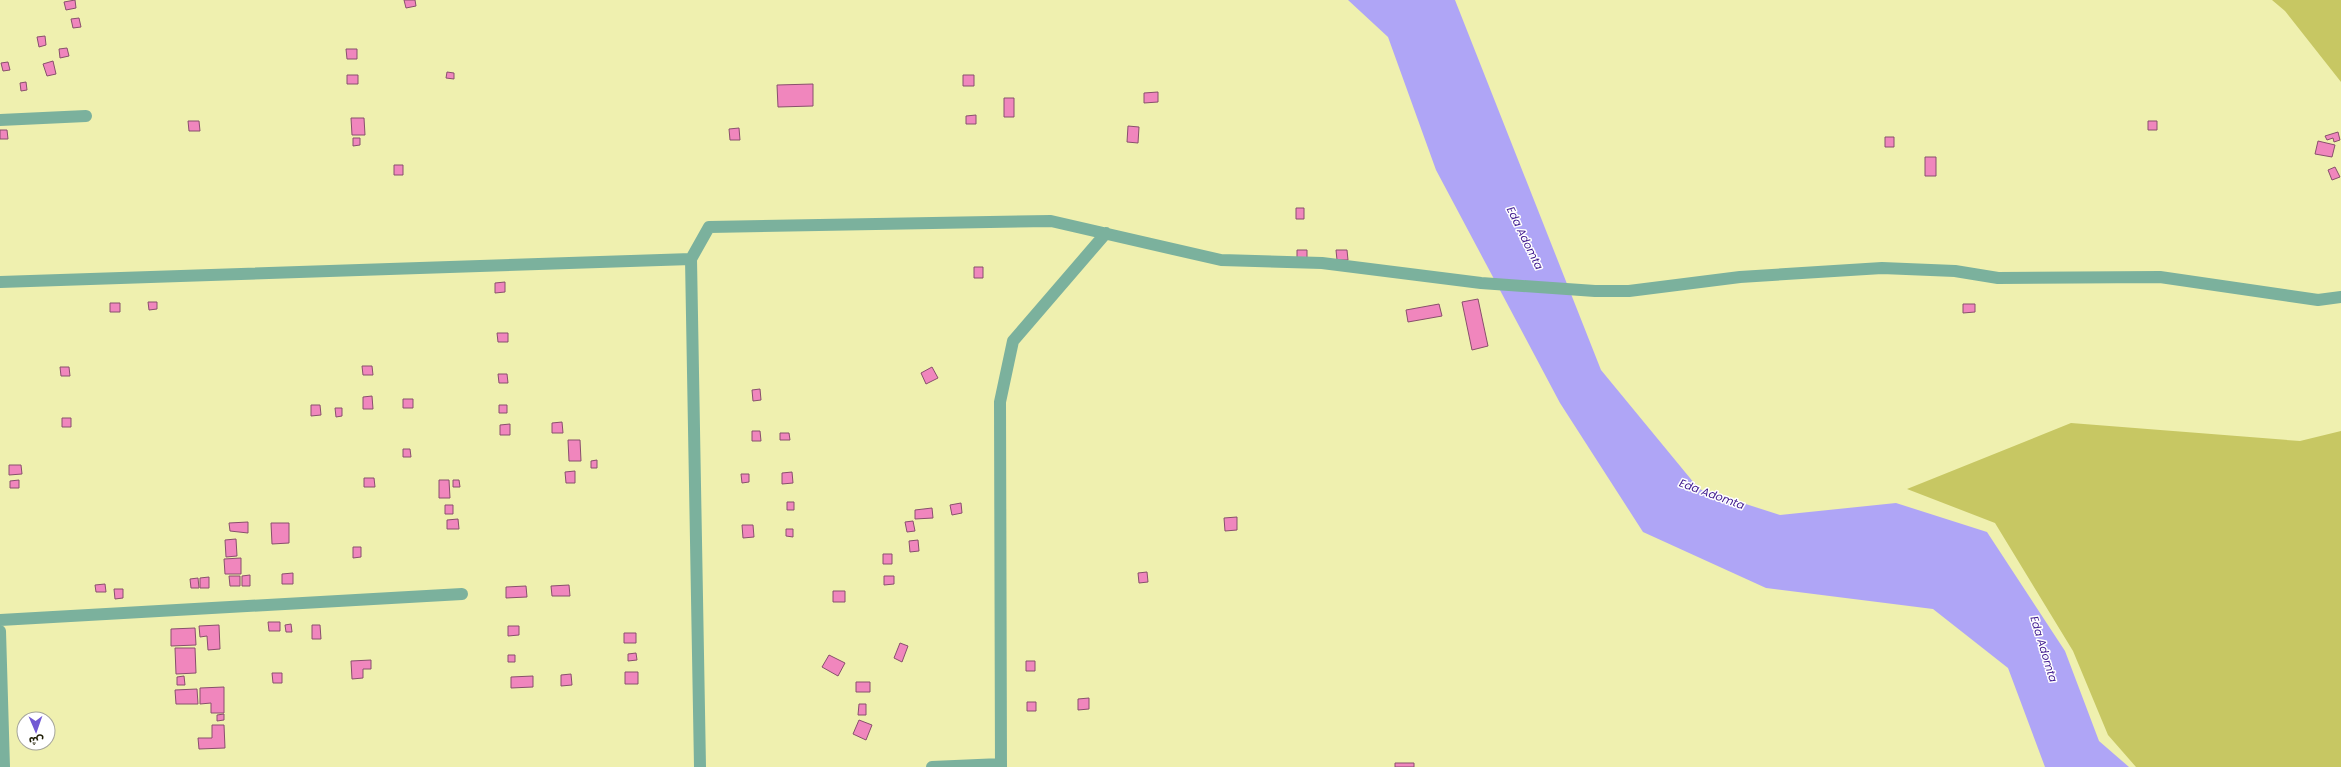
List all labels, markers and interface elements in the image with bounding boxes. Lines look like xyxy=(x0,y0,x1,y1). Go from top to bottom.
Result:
water label: Eda Adomta xyxy=(1503,204,1547,273)
water label: Eda Adomta xyxy=(1677,475,1747,513)
water label: Eda Adomta xyxy=(2026,614,2062,685)
north arrow xyxy=(16,711,56,751)
text: ش xyxy=(29,733,44,749)

